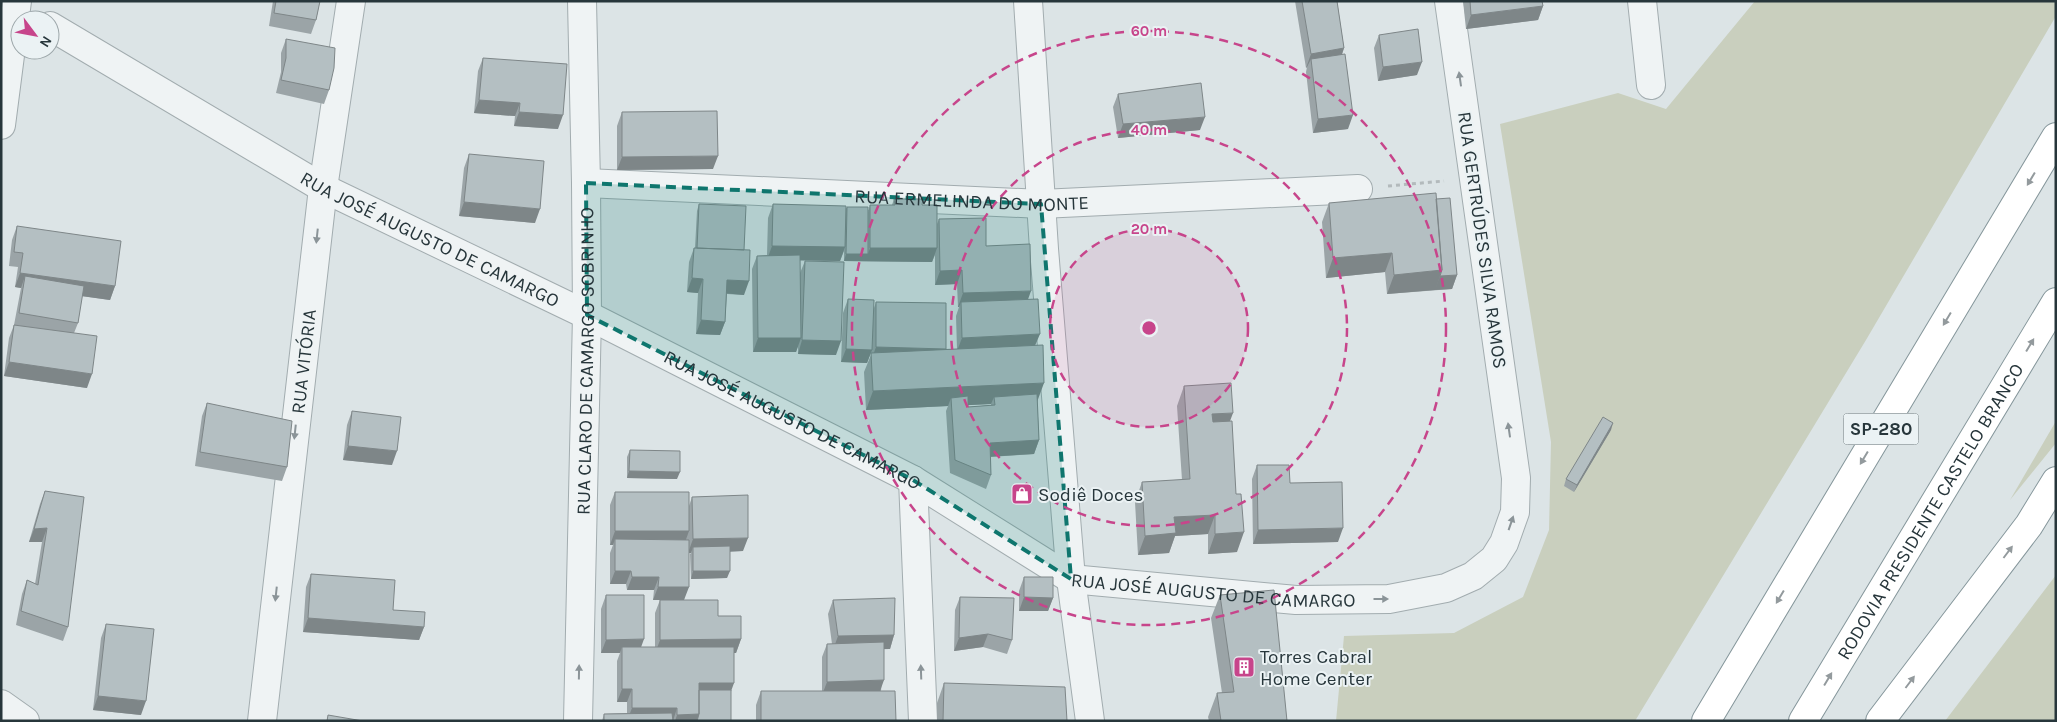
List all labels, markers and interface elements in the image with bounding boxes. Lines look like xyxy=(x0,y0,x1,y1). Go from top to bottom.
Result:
north arrow xyxy=(10,10,60,60)
text: 60 m xyxy=(1131,22,1167,40)
text: N xyxy=(36,33,55,50)
one-way arrow xyxy=(1456,70,1464,86)
street label: RUA GERTRÚDES SILVA RAMOS xyxy=(1453,110,1512,370)
text: 40 m xyxy=(1131,121,1167,139)
street label: RUA JOSÉ AUGUSTO DE CAMARGO xyxy=(296,167,563,312)
one-way arrow xyxy=(2026,173,2035,186)
street label: RUA ERMELINDA DO MONTE xyxy=(854,185,1089,216)
street label: RUA CLARO DE CAMARGO SOBRINHO xyxy=(573,207,599,515)
text: 20 m xyxy=(1131,220,1167,238)
one-way arrow xyxy=(313,229,321,245)
street label: RUA VITÓRIA xyxy=(287,308,321,415)
one-way arrow xyxy=(1943,312,1952,325)
centre of rings xyxy=(1140,319,1158,337)
one-way arrow xyxy=(2025,339,2034,352)
street label: RUA JOSÉ AUGUSTO DE CAMARGO xyxy=(660,346,925,494)
street label: RODOVIA PRESIDENTE CASTELO BRANCO xyxy=(1833,360,2028,664)
road number: SP-280 xyxy=(1844,414,1918,444)
one-way arrow xyxy=(1505,422,1513,438)
one-way arrow xyxy=(291,425,299,441)
one-way arrow xyxy=(1859,452,1868,465)
shop icon: Sodiê Doces xyxy=(1010,482,1034,506)
place label: Sodiê Doces xyxy=(1038,484,1144,506)
one-way arrow xyxy=(1508,516,1515,531)
one-way arrow xyxy=(2003,545,2013,559)
street label: RUA JOSÉ AUGUSTO DE CAMARGO xyxy=(1070,569,1356,612)
one-way arrow xyxy=(272,586,280,602)
one-way arrow xyxy=(1775,591,1784,604)
one-way arrow xyxy=(1373,595,1389,603)
place label: Torres Cabral Home Center xyxy=(1260,646,1372,690)
building icon: Torres Cabral Home Center xyxy=(1232,655,1256,679)
one-way arrow xyxy=(576,664,584,680)
one-way arrow xyxy=(917,664,925,680)
one-way arrow xyxy=(1824,673,1833,686)
one-way arrow xyxy=(1905,675,1915,689)

